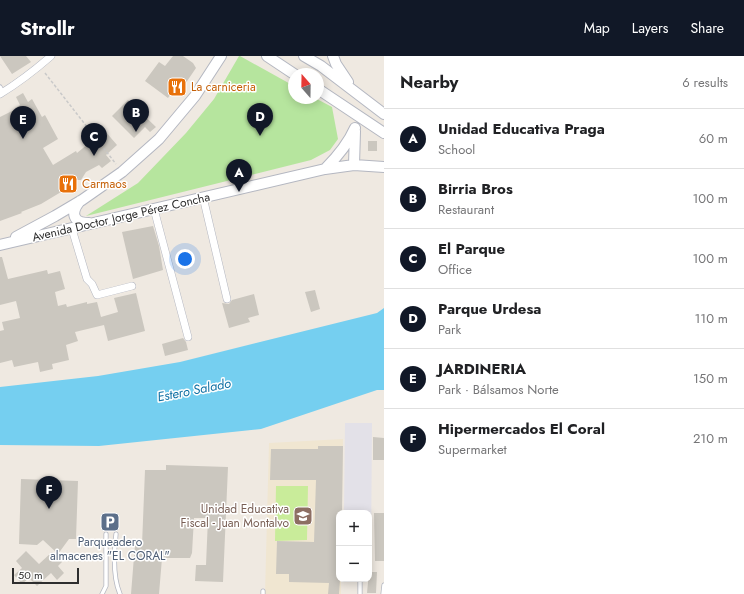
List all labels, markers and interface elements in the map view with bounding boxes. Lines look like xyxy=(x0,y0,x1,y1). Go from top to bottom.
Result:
text: Strollr xyxy=(20,15,75,42)
text: Map xyxy=(584,18,610,38)
text: Layers xyxy=(632,18,668,38)
text: Share xyxy=(690,18,724,38)
north arrow xyxy=(288,68,324,104)
text: Nearby xyxy=(400,70,458,94)
text: 6 results xyxy=(682,73,728,92)
restaurant icon: La carniceria xyxy=(166,76,188,98)
place label: La carniceria xyxy=(191,78,256,96)
pin: B xyxy=(123,99,149,132)
pin: D xyxy=(247,103,273,136)
pin: E xyxy=(10,106,36,139)
text: Unidad Educativa Praga xyxy=(438,118,605,140)
pin: C xyxy=(81,123,107,156)
text: A xyxy=(408,129,418,148)
text: 60 m xyxy=(699,129,728,148)
text: School xyxy=(438,140,475,159)
pin: A xyxy=(226,159,252,192)
restaurant icon: Carmaos xyxy=(57,173,79,195)
place label: Carmaos xyxy=(82,175,127,193)
text: Birria Bros xyxy=(438,178,513,200)
street label: Avenida Doctor Jorge Pérez Concha xyxy=(30,188,212,246)
text: B xyxy=(409,189,417,208)
text: 100 m xyxy=(693,189,728,208)
text: Restaurant xyxy=(438,200,494,219)
text: El Parque xyxy=(438,238,505,260)
your location xyxy=(175,249,195,269)
text: C xyxy=(408,249,418,268)
text: 100 m xyxy=(693,249,728,268)
text: Office xyxy=(438,260,472,279)
text: Parque Urdesa xyxy=(438,298,541,320)
text: D xyxy=(408,309,418,328)
text: 110 m xyxy=(694,309,728,328)
text: Park xyxy=(438,320,461,339)
text: JARDINERIA xyxy=(438,358,526,380)
text: E xyxy=(409,369,417,388)
text: 150 m xyxy=(693,369,728,388)
water label: Estero Salado xyxy=(155,374,233,406)
text: Park · Bálsamos Norte xyxy=(438,380,559,399)
text: Hipermercados El Coral xyxy=(438,418,605,440)
text: F xyxy=(409,429,417,448)
text: 210 m xyxy=(693,429,728,448)
text: Supermarket xyxy=(438,440,507,459)
pin: F xyxy=(36,476,62,509)
place label: Unidad Educativa Fiscal - Juan Montalvo xyxy=(181,500,289,532)
school or university icon: Unidad Educativa Fiscal - Juan Montalvo xyxy=(292,505,314,527)
map controls xyxy=(336,510,372,582)
button: + xyxy=(336,510,372,546)
parking icon: Parqueadero almacenes "EL CORAL" xyxy=(99,511,121,533)
place label: Parqueadero almacenes "EL CORAL" xyxy=(50,533,170,565)
button: − xyxy=(336,546,372,582)
scale bar xyxy=(12,566,79,585)
text: 50 m xyxy=(18,567,43,583)

